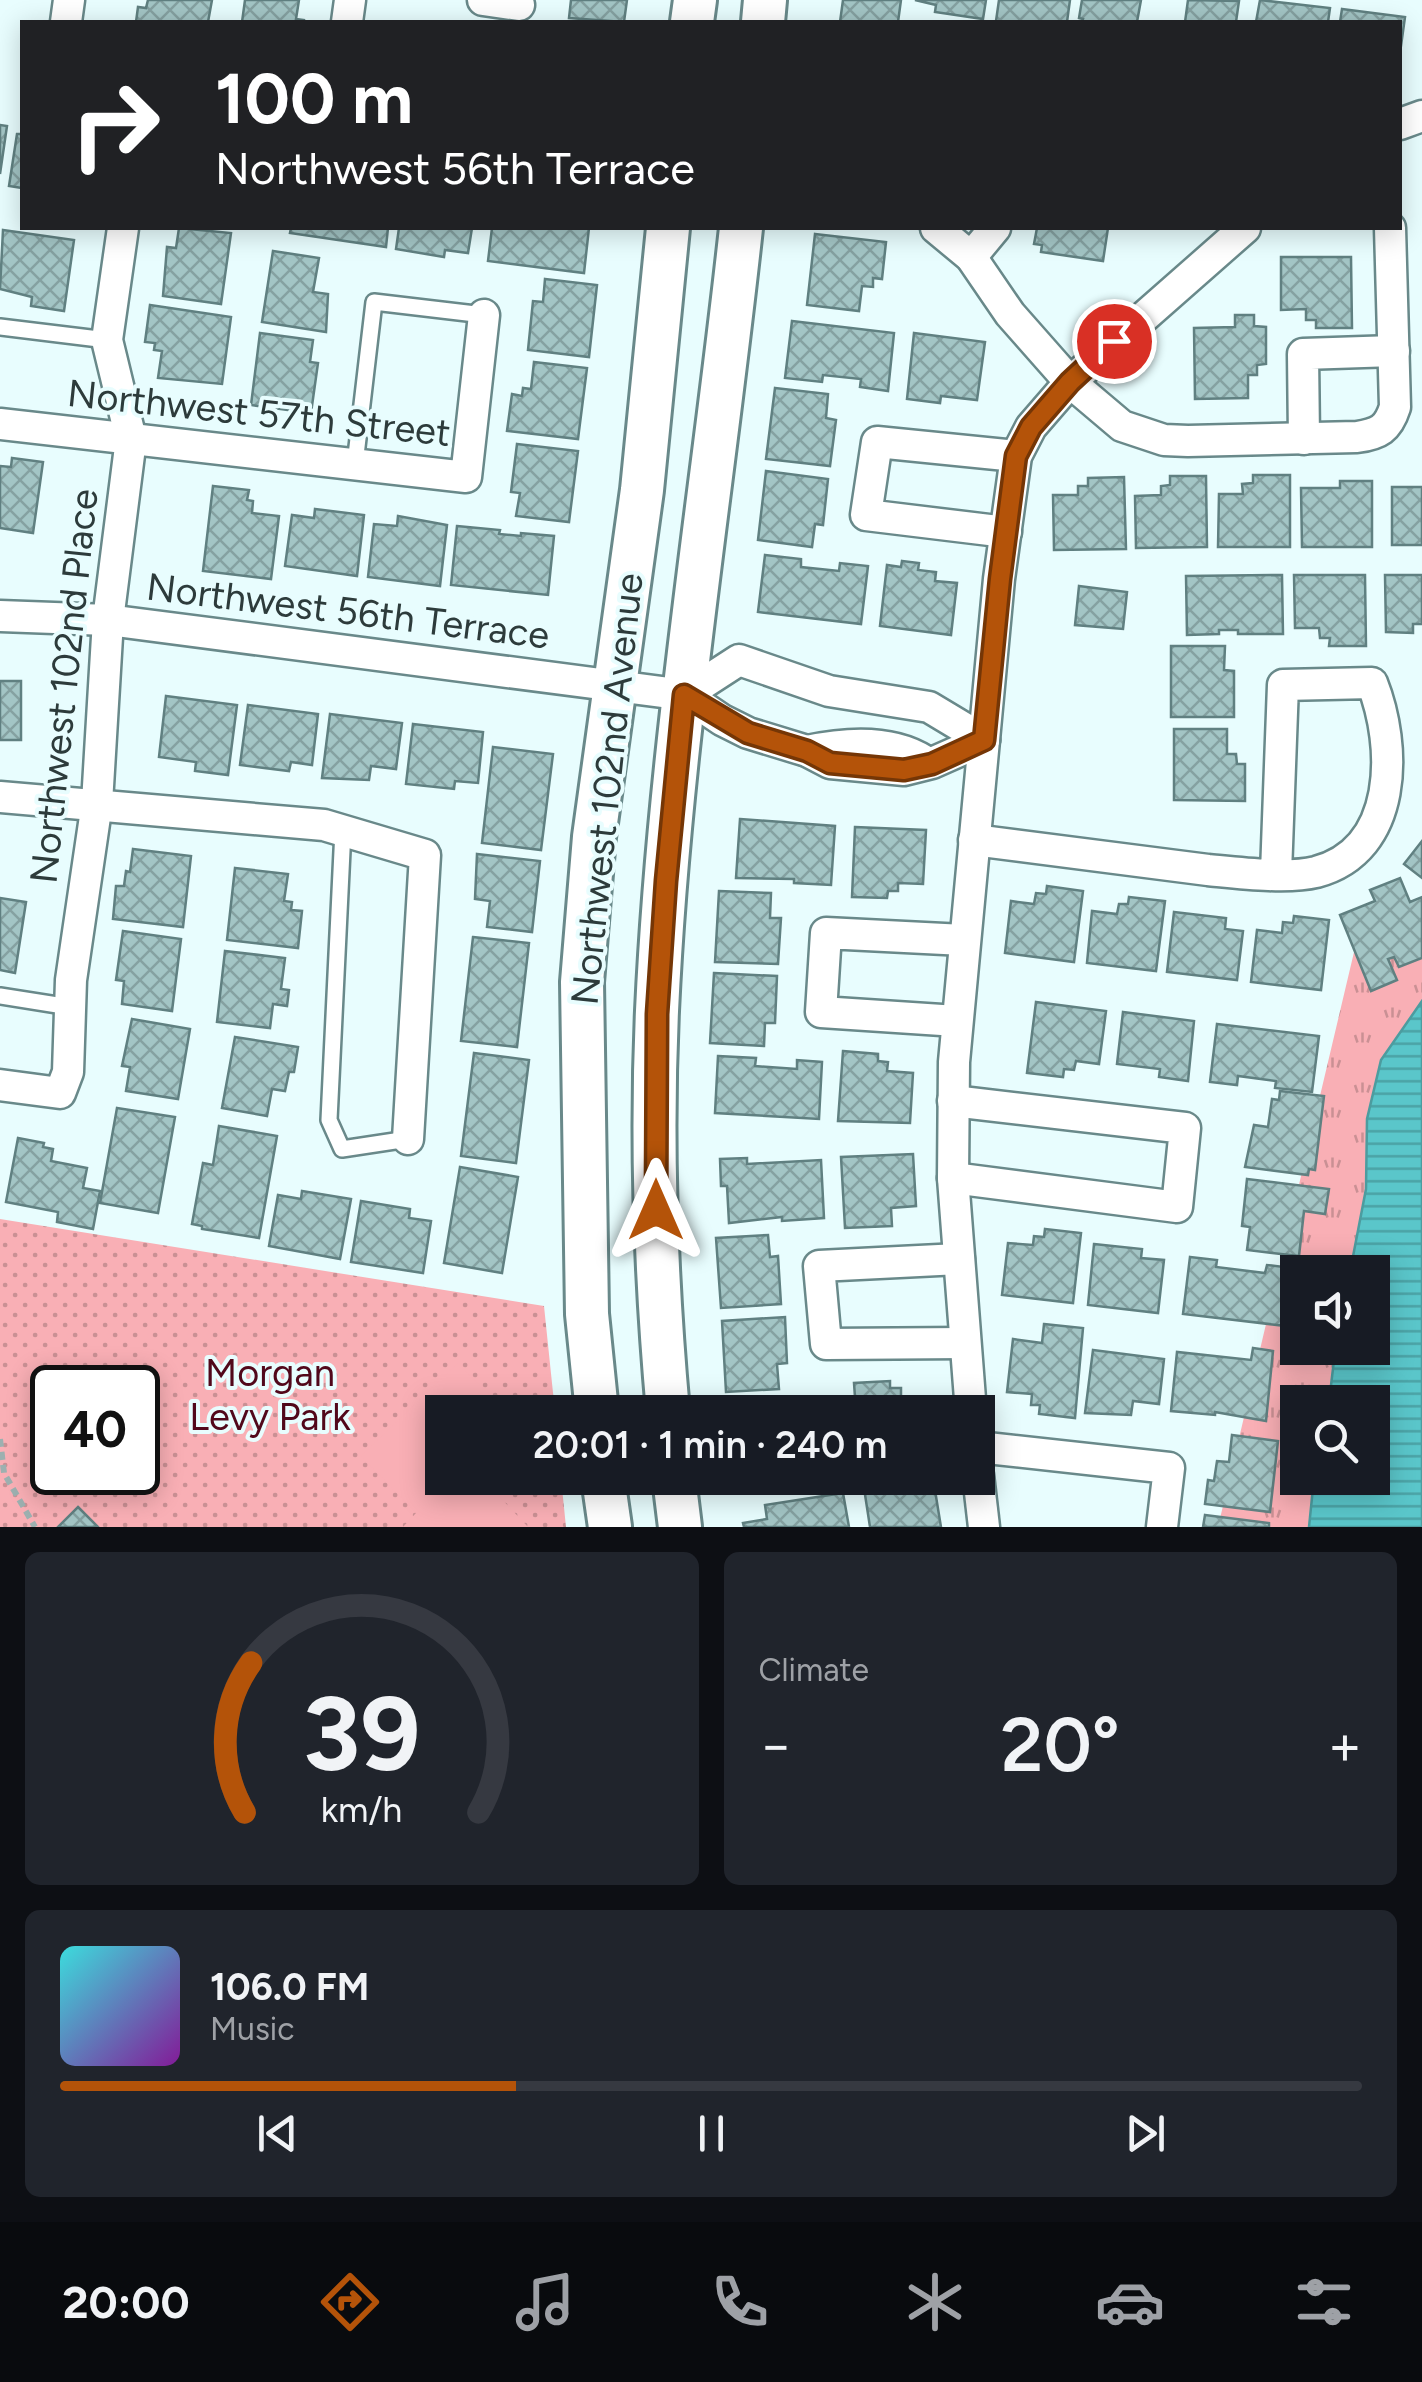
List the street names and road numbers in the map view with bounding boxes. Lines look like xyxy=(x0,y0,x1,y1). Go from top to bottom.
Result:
street label: Northwest 57th Street xyxy=(65,370,453,456)
street label: Northwest 102nd Place xyxy=(20,487,108,885)
street label: Northwest 56th Terrace xyxy=(144,563,552,659)
street label: Northwest 102nd Avenue xyxy=(561,571,653,1007)

